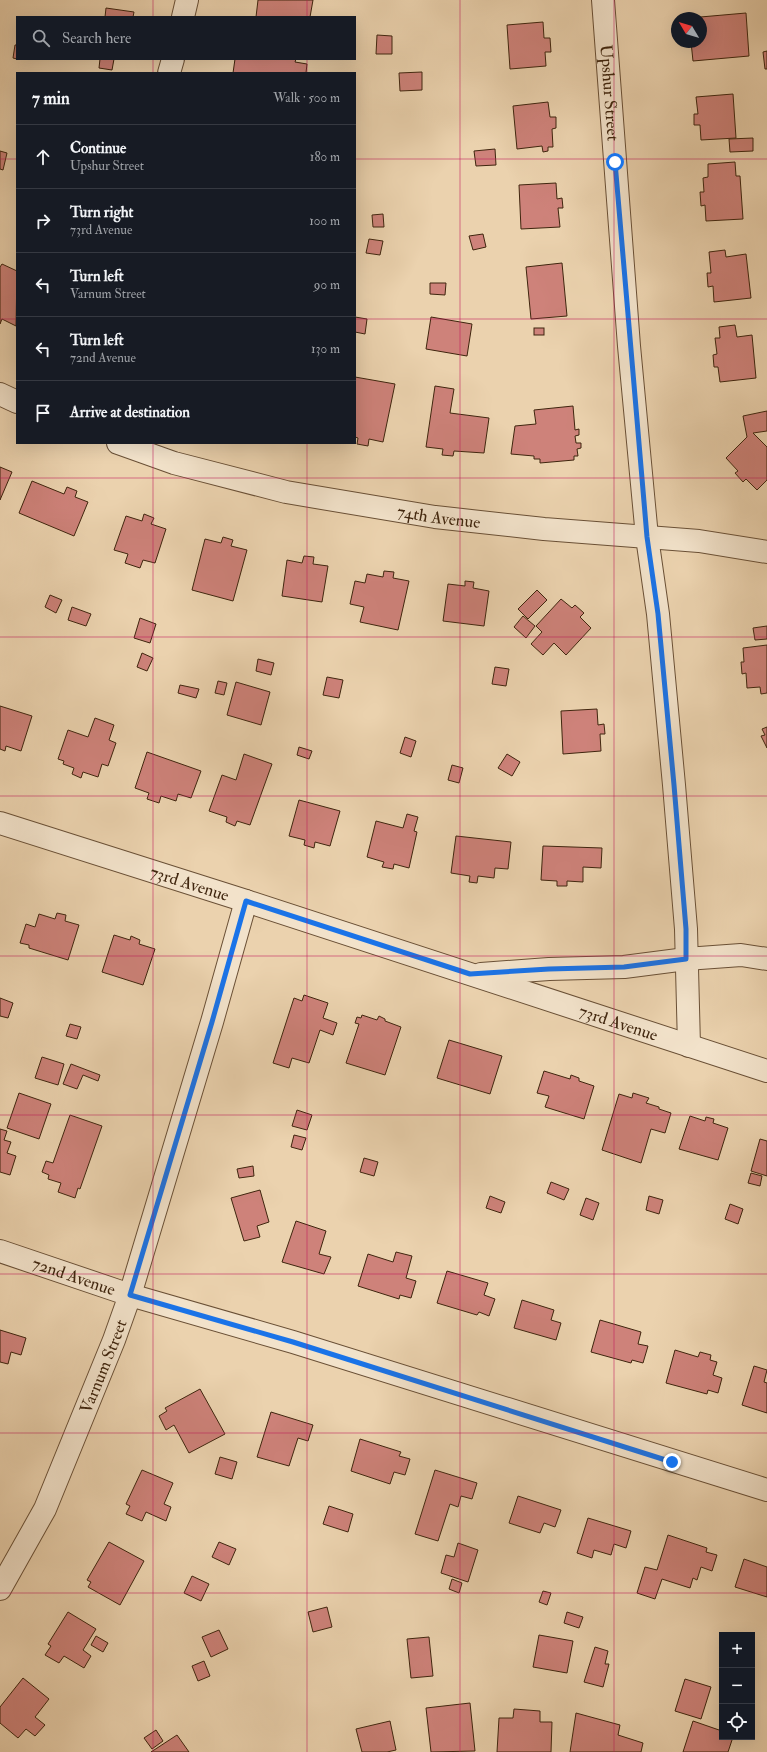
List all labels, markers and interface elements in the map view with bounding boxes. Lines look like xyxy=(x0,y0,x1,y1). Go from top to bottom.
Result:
north arrow xyxy=(671,12,707,48)
search box xyxy=(16,16,356,60)
icon: search xyxy=(30,27,52,49)
text: Search here xyxy=(62,29,131,48)
street label: Upshur Street xyxy=(595,44,624,142)
text: 7 min xyxy=(32,88,70,109)
text: Walk · 500 m xyxy=(273,90,340,106)
text: Continue xyxy=(70,139,126,158)
icon: ahead xyxy=(32,146,54,168)
text: 180 m xyxy=(310,149,340,165)
route start xyxy=(606,153,624,171)
text: Upshur Street xyxy=(70,158,144,174)
text: Turn right xyxy=(70,203,133,222)
icon: right xyxy=(32,210,54,232)
text: 100 m xyxy=(309,213,340,229)
text: 73rd Avenue xyxy=(70,222,133,238)
text: Turn left xyxy=(70,267,124,286)
icon: left xyxy=(32,274,54,296)
text: 90 m xyxy=(314,277,340,293)
text: Varnum Street xyxy=(70,286,146,302)
text: Turn left xyxy=(70,331,124,350)
icon: left xyxy=(32,338,54,360)
text: 130 m xyxy=(311,341,340,357)
text: 72nd Avenue xyxy=(70,350,136,366)
icon: arrive xyxy=(32,402,54,424)
text: Arrive at destination xyxy=(70,403,190,422)
street label: 74th Avenue xyxy=(396,501,481,533)
street label: 73rd Avenue xyxy=(147,861,232,906)
street label: 73rd Avenue xyxy=(576,1000,661,1046)
street label: 72nd Avenue xyxy=(29,1253,118,1300)
street label: Varnum Street xyxy=(75,1316,132,1416)
route end xyxy=(663,1453,681,1471)
map controls xyxy=(719,1632,755,1740)
button: + xyxy=(719,1632,755,1668)
button: − xyxy=(719,1668,755,1704)
button: locate xyxy=(719,1704,755,1740)

